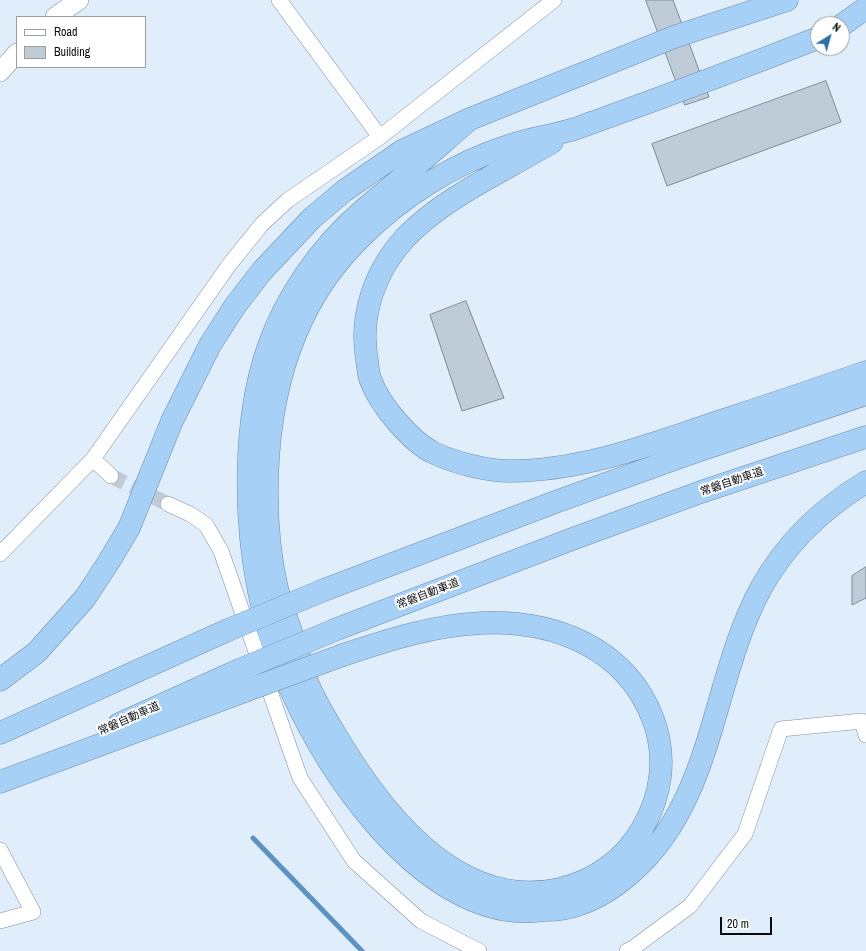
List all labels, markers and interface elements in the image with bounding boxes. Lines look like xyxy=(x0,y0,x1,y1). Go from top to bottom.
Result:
legend xyxy=(16,16,146,68)
north arrow xyxy=(810,16,850,56)
text: N xyxy=(830,20,843,35)
text: Road xyxy=(54,24,78,40)
text: Building xyxy=(54,44,90,60)
street label: 常磐自動車道 xyxy=(699,465,765,499)
street label: 常磐自動車道 xyxy=(395,576,461,612)
street label: 常磐自動車道 xyxy=(96,700,162,738)
scale bar xyxy=(722,909,774,935)
text: 20 m xyxy=(727,916,749,932)

